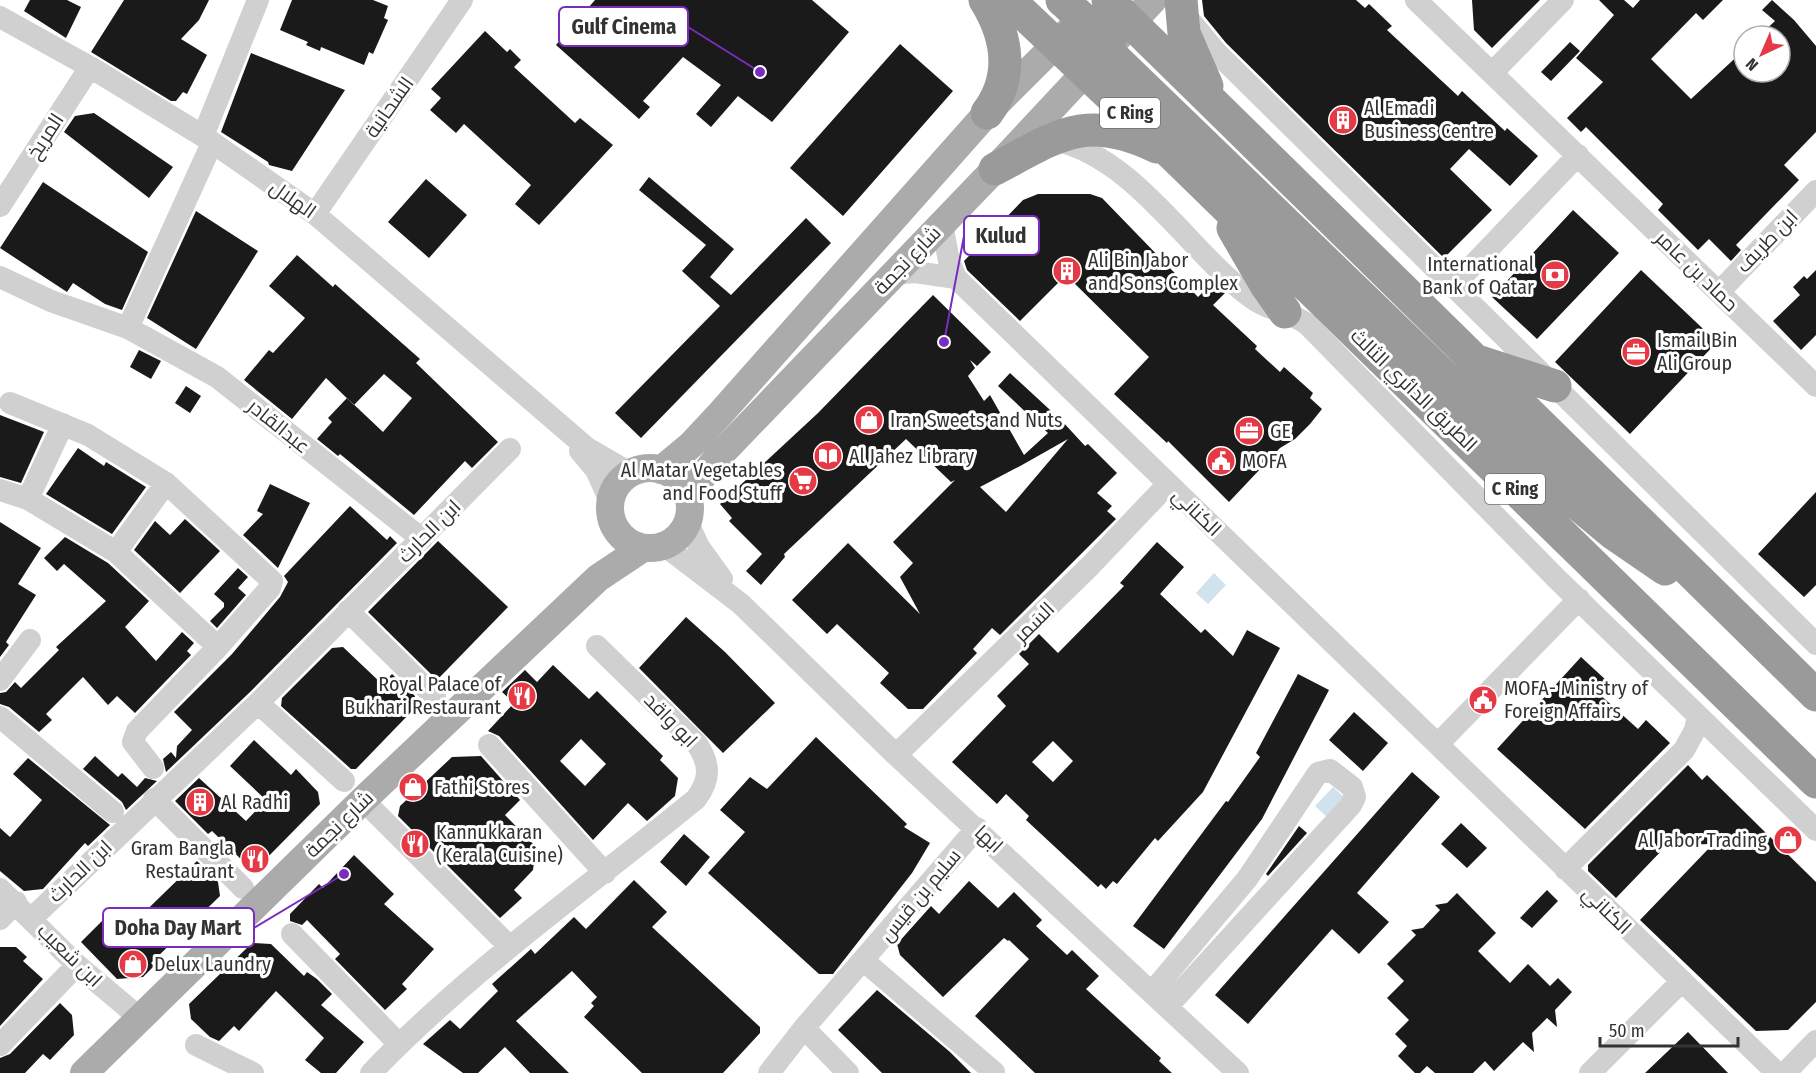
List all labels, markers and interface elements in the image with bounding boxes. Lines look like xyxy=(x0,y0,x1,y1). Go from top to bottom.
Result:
callout: Gulf Cinema xyxy=(559,7,688,46)
text: Gulf Cinema xyxy=(572,14,676,40)
north arrow xyxy=(1732,24,1792,84)
text: N xyxy=(1742,54,1762,75)
street label: الشحانية xyxy=(359,72,419,142)
place label: Al Emadi Business Centre xyxy=(1364,96,1494,143)
road number: C Ring xyxy=(1100,98,1160,128)
building icon: Al Emadi Business Centre xyxy=(1327,104,1359,136)
street label: المريخ xyxy=(21,109,70,165)
street label: الهلال xyxy=(265,175,321,224)
street label: ابن طريف xyxy=(1731,204,1804,278)
callout: Kulud xyxy=(964,216,1039,255)
street label: شارع نجمة xyxy=(869,221,947,301)
text: Kulud xyxy=(976,223,1026,249)
street label: حماد بن عامر xyxy=(1649,225,1743,317)
place label: Ali Bin Jabor and Sons Complex xyxy=(1088,248,1238,295)
place label: International Bank of Qatar xyxy=(1422,252,1534,299)
building icon: Ali Bin Jabor and Sons Complex xyxy=(1051,255,1083,287)
bank icon: International Bank of Qatar xyxy=(1539,259,1571,291)
street label: الطريق الدائري الثالث xyxy=(1343,323,1482,459)
place label: Ismail Bin Ali Group xyxy=(1657,328,1738,375)
office icon: Ismail Bin Ali Group xyxy=(1620,336,1652,368)
street label: عبدالقادر xyxy=(242,393,315,458)
shop icon: Iran Sweets and Nuts xyxy=(853,404,885,436)
place label: Iran Sweets and Nuts xyxy=(890,408,1063,432)
office icon: GE xyxy=(1233,415,1265,447)
place label: GE xyxy=(1270,419,1291,443)
library icon: Al Jahez Library xyxy=(812,440,844,472)
place label: Al Jahez Library xyxy=(849,444,974,468)
public building icon: MOFA xyxy=(1205,445,1237,477)
place label: MOFA xyxy=(1242,449,1287,473)
place label: Al Matar Vegetables and Food Stuff xyxy=(621,458,784,505)
supermarket icon: Al Matar Vegetables and Food Stuff xyxy=(787,465,819,497)
road number: C Ring xyxy=(1485,474,1545,504)
street label: الكناني xyxy=(1165,483,1227,544)
street label: ابن الحارث xyxy=(392,494,466,568)
street label: السَمر xyxy=(1008,597,1059,648)
place label: Royal Palace of Bukhari Restaurant xyxy=(344,672,503,719)
place label: MOFA- Ministry of Foreign Affairs xyxy=(1504,676,1650,723)
restaurant icon: Royal Palace of Bukhari Restaurant xyxy=(506,680,538,712)
public building icon: MOFA- Ministry of Foreign Affairs xyxy=(1467,684,1499,716)
street label: ابو واقد xyxy=(639,688,703,752)
shop icon: Fathi Stores xyxy=(397,771,429,803)
place label: Fathi Stores xyxy=(434,775,530,799)
building icon: Al Radhi xyxy=(184,786,216,818)
street label: شارع نجمة xyxy=(300,786,380,864)
place label: Al Radhi xyxy=(221,790,288,814)
place label: Kannukkaran (Kerala Cuisine) xyxy=(436,820,563,867)
street label: ابها xyxy=(969,820,1008,859)
shop icon: Al Jabor Trading xyxy=(1772,824,1804,856)
restaurant icon: Kannukkaran (Kerala Cuisine) xyxy=(399,828,431,860)
place label: Al Jabor Trading xyxy=(1638,828,1768,852)
street label: ابن الحارث xyxy=(43,835,118,908)
place label: Gram Bangla Restaurant xyxy=(131,836,234,883)
restaurant icon: Gram Bangla Restaurant xyxy=(239,843,271,875)
street label: سليم بن قيس xyxy=(874,844,967,947)
street label: الكناني xyxy=(1575,881,1637,942)
callout: Doha Day Mart xyxy=(103,908,254,947)
text: Doha Day Mart xyxy=(115,915,242,941)
street label: ابن شعيب xyxy=(32,918,107,992)
shop icon: Delux Laundry xyxy=(117,948,149,980)
place label: Delux Laundry xyxy=(154,952,271,976)
scale bar xyxy=(1600,1010,1738,1048)
text: 50 m xyxy=(1609,1020,1645,1042)

